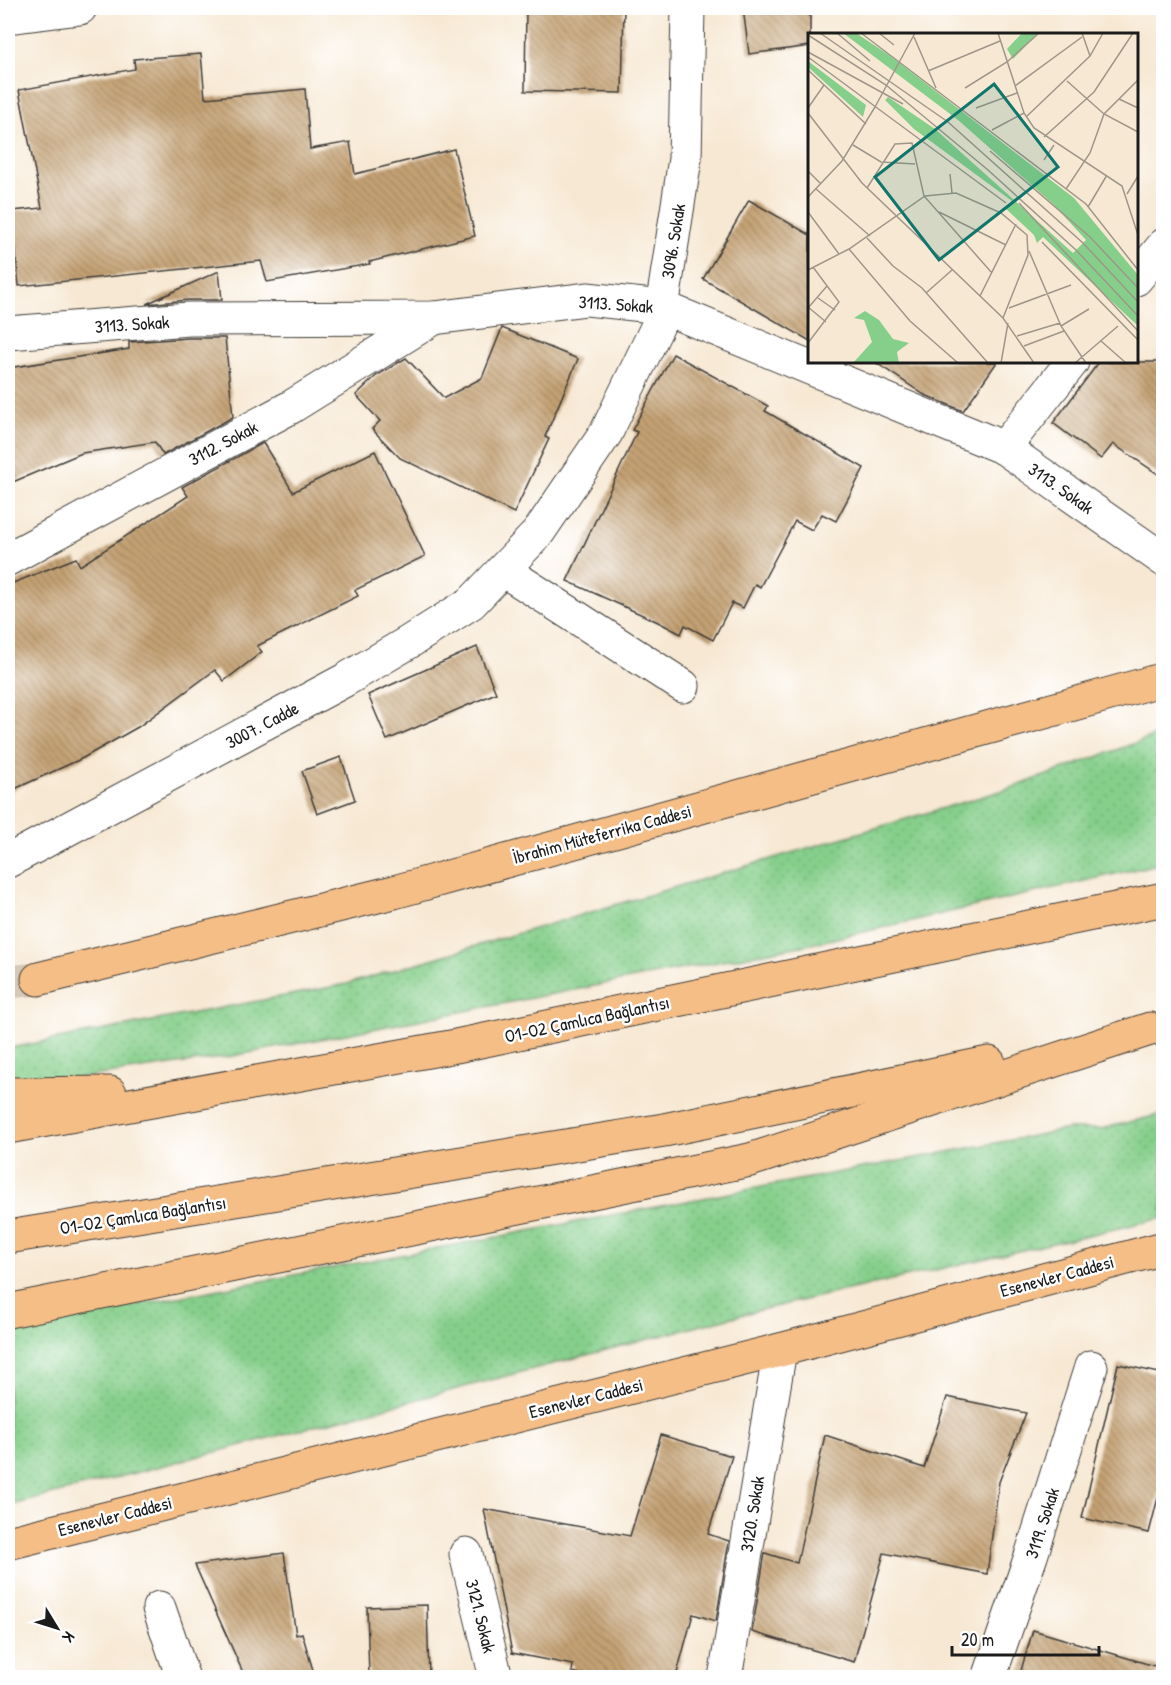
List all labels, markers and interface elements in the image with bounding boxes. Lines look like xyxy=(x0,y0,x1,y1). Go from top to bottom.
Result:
inset map xyxy=(808,33,1138,363)
street label: 3096. Sokak xyxy=(655,201,691,280)
street label: 3113. Sokak xyxy=(578,289,655,319)
street label: 3113. Sokak xyxy=(94,309,171,339)
street label: 3112. Sokak xyxy=(184,414,262,472)
street label: 3113. Sokak xyxy=(1023,456,1099,520)
street label: 3007. Cadde xyxy=(221,695,303,755)
street label: İbrahim Müteferrika Caddesi xyxy=(510,798,694,870)
street label: O1-O2 Çamlıca Bağlantısı xyxy=(502,989,672,1049)
street label: O1-O2 Çamlıca Bağlantısı xyxy=(58,1190,228,1240)
street label: Esenevler Caddesi xyxy=(997,1249,1117,1303)
street label: Esenevler Caddesi xyxy=(526,1372,646,1424)
street label: 3120. Sokak xyxy=(734,1474,770,1554)
street label: 3119. Sokak xyxy=(1019,1484,1065,1562)
street label: Esenevler Caddesi xyxy=(55,1490,175,1542)
street label: 3121. Sokak xyxy=(460,1577,502,1656)
north arrow xyxy=(27,1598,87,1658)
scale bar xyxy=(952,1619,1099,1657)
text: K xyxy=(57,1627,80,1648)
text: 20 m xyxy=(961,1627,994,1652)

